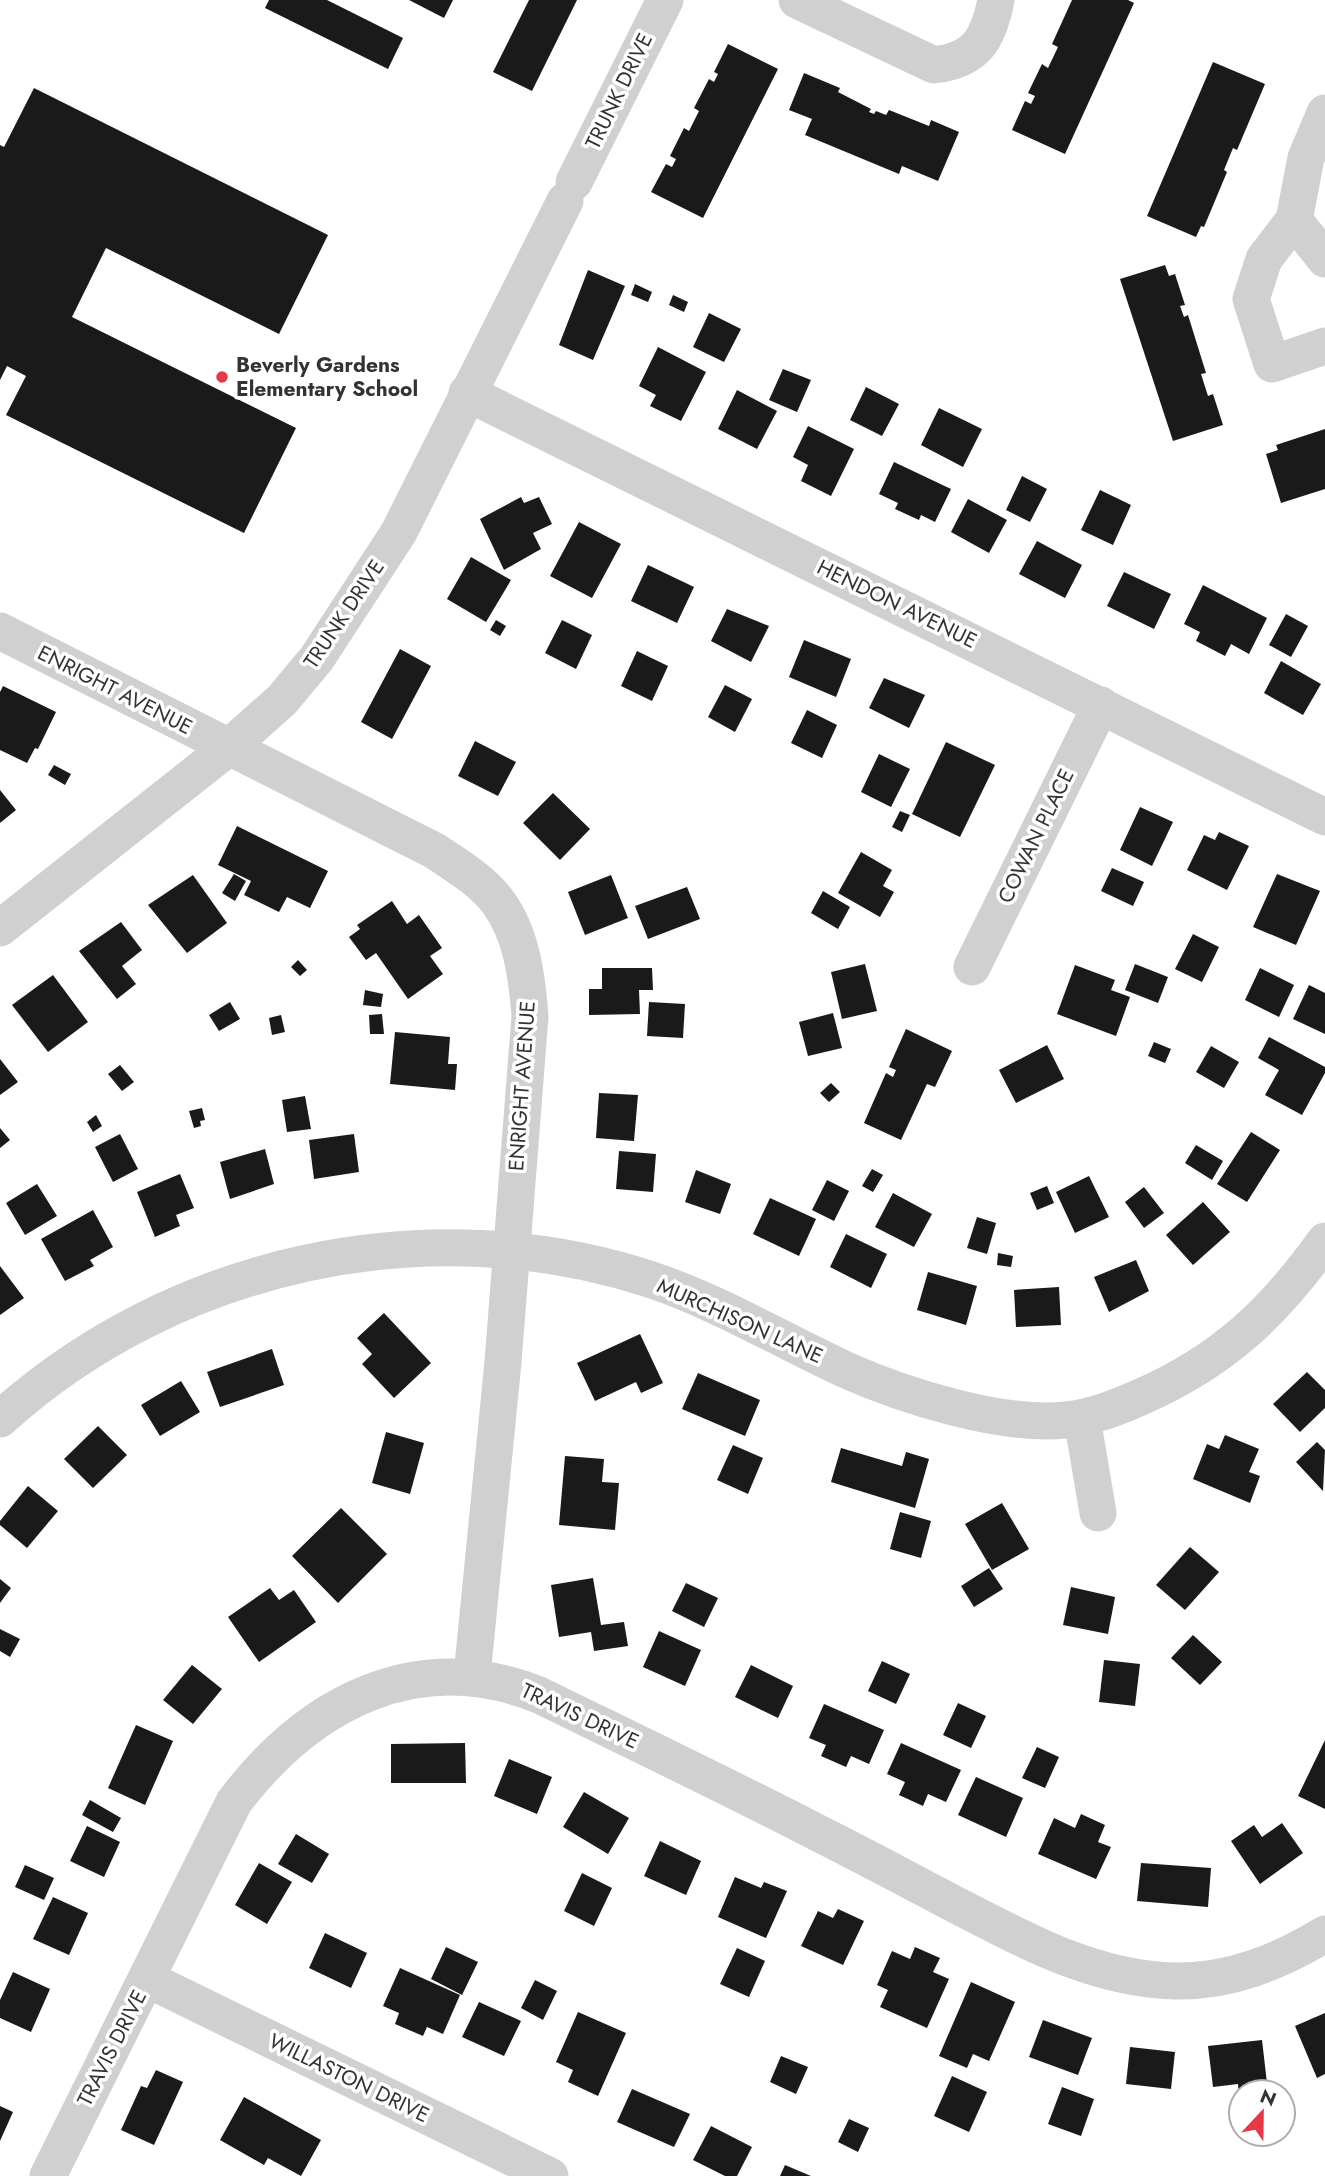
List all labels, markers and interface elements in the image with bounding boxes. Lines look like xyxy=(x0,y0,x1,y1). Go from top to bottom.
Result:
street label: TRUNK DRIVE xyxy=(578,28,660,154)
place label: Beverly Gardens Elementary School xyxy=(236,350,418,404)
marker: Beverly Gardens Elementary School xyxy=(214,369,230,385)
street label: HENDON AVENUE xyxy=(812,552,982,656)
street label: TRUNK DRIVE xyxy=(296,553,392,675)
street label: ENRIGHT AVENUE xyxy=(32,638,198,742)
street label: COWAN PLACE xyxy=(990,764,1082,908)
street label: ENRIGHT AVENUE xyxy=(501,1000,543,1172)
street label: MURCHISON LANE xyxy=(652,1271,828,1371)
street label: TRAVIS DRIVE xyxy=(516,1676,644,1756)
street label: TRAVIS DRIVE xyxy=(70,1985,154,2111)
street label: WILLASTON DRIVE xyxy=(264,2026,434,2130)
north arrow xyxy=(1227,2078,1297,2148)
text: N xyxy=(1256,2082,1280,2113)

